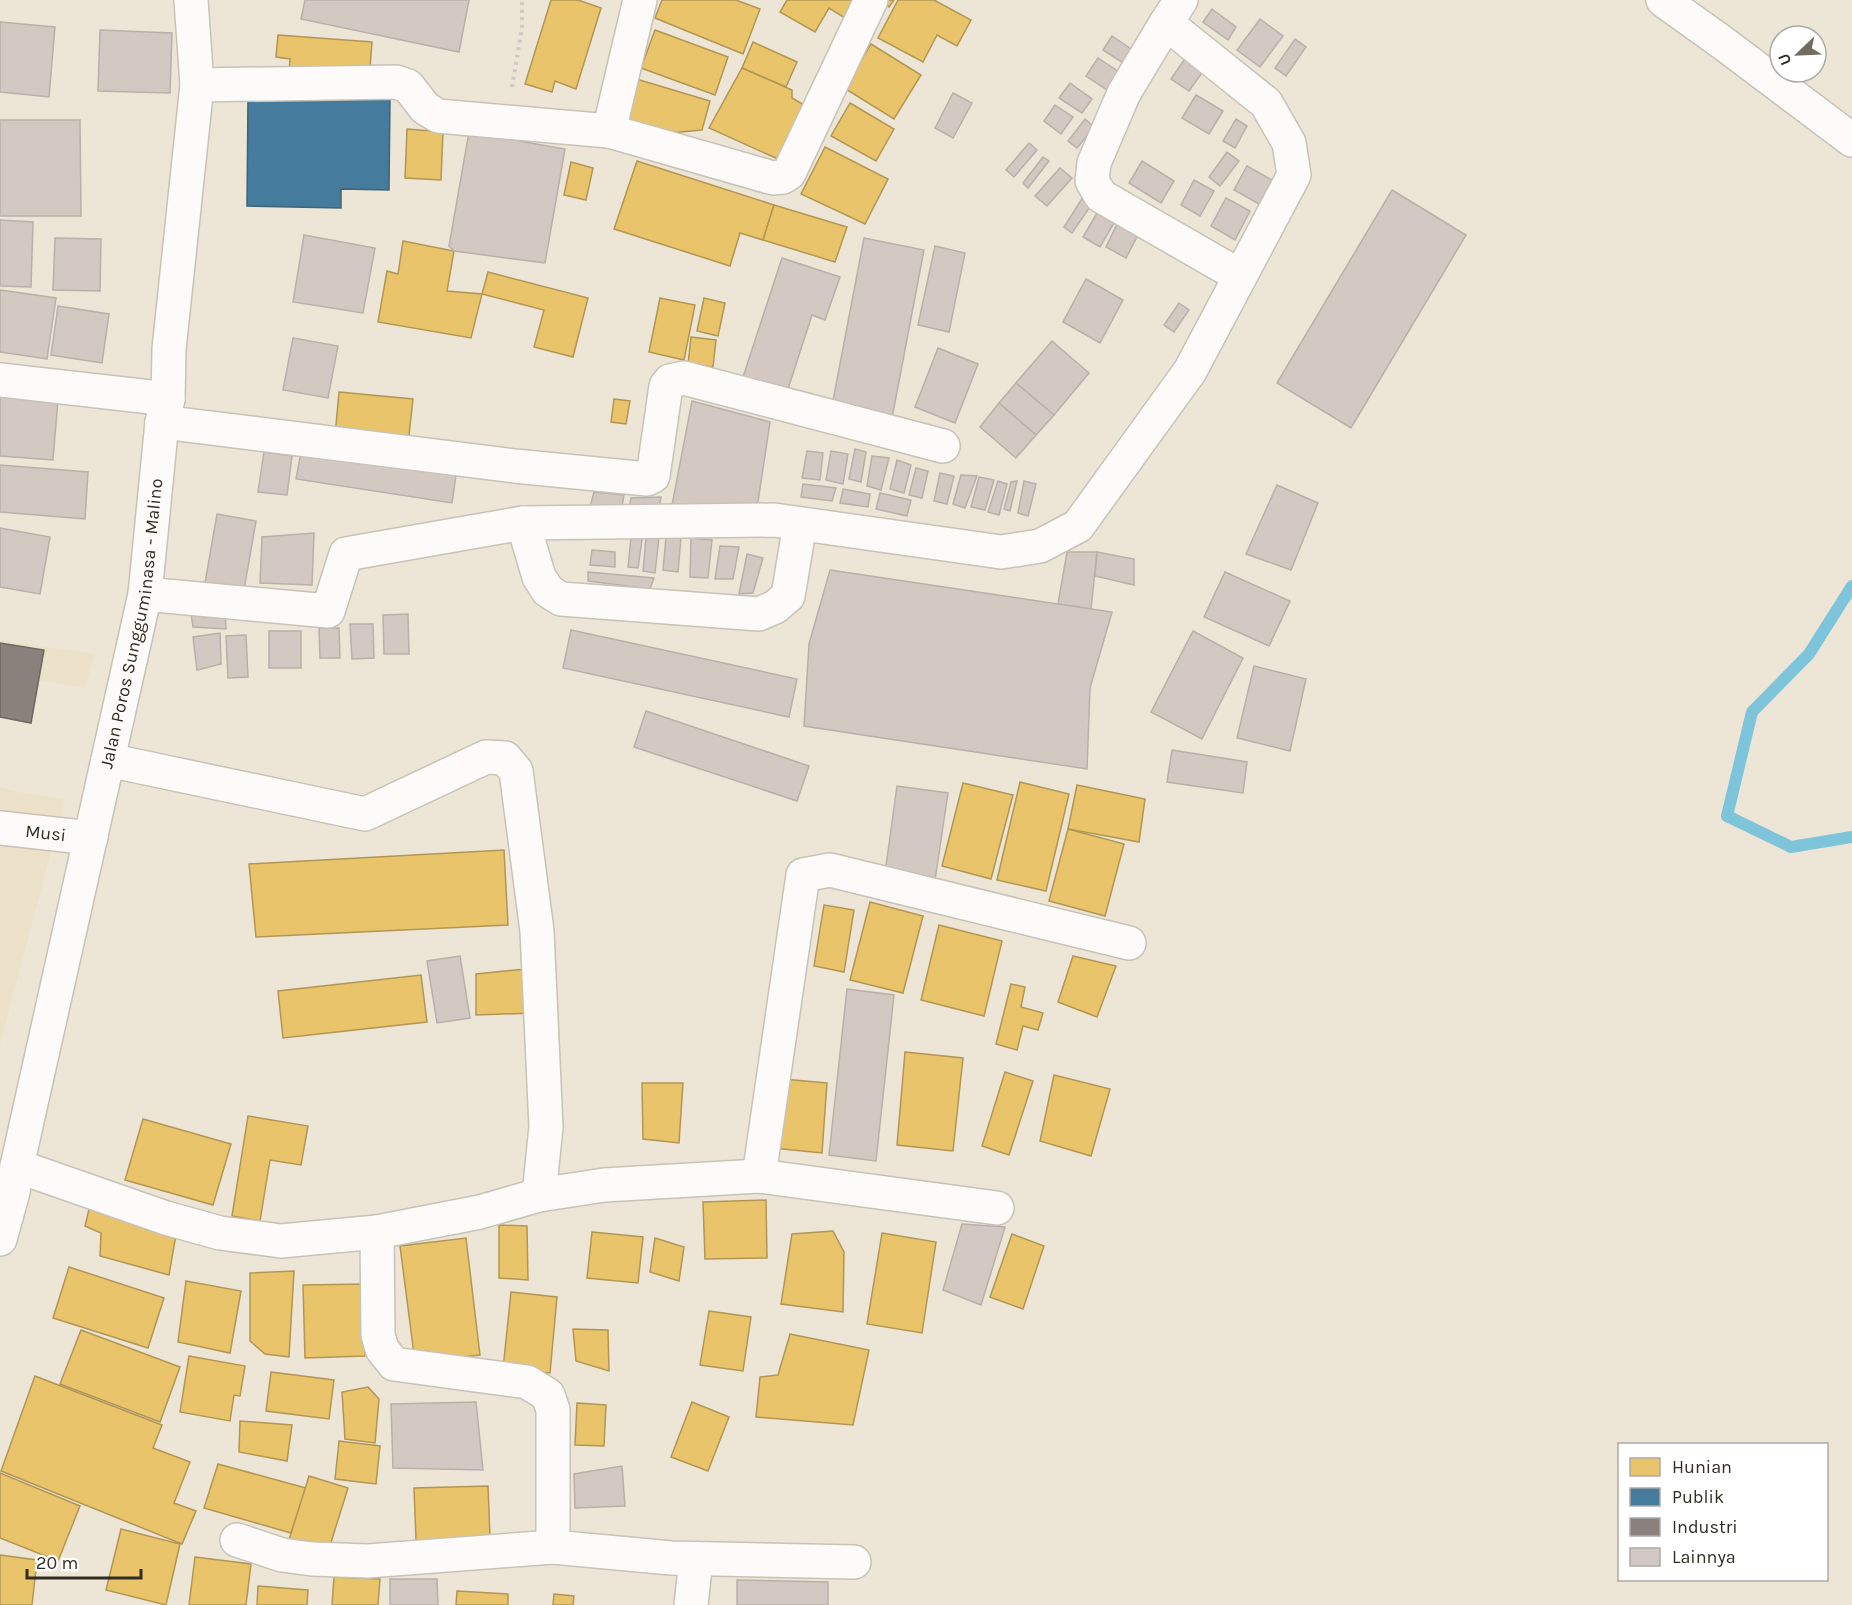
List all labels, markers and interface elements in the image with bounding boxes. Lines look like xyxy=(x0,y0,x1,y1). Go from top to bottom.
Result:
north arrow xyxy=(1768,24,1828,84)
text: U xyxy=(1774,51,1796,68)
street label: Jalan Poros Sungguminasa - Malino xyxy=(95,477,167,771)
street label: Musi xyxy=(24,820,67,846)
legend xyxy=(1618,1443,1828,1581)
text: Hunian xyxy=(1672,1456,1732,1478)
text: Publik xyxy=(1672,1486,1724,1508)
text: Industri xyxy=(1672,1516,1738,1538)
scale bar xyxy=(27,1542,141,1580)
text: Lainnya xyxy=(1672,1546,1736,1568)
text: 20 m xyxy=(36,1552,78,1574)

